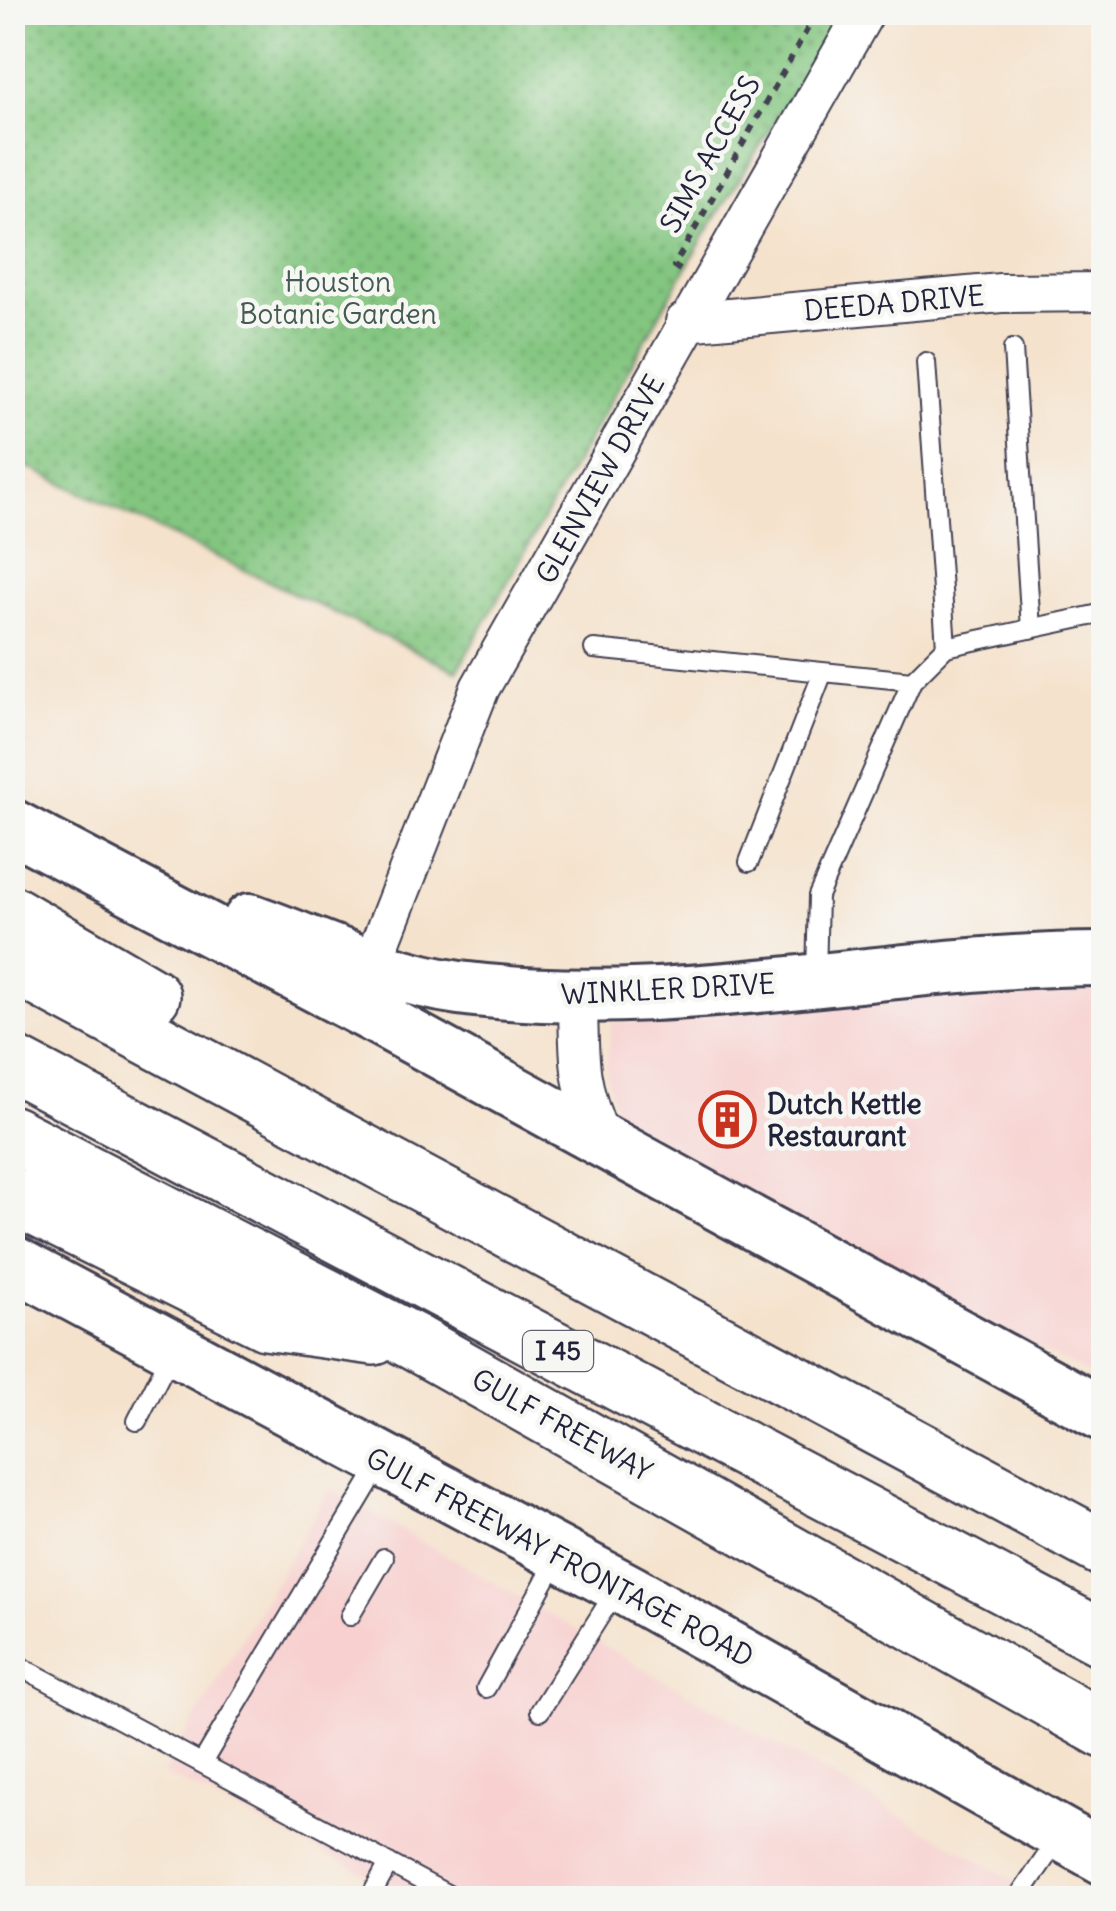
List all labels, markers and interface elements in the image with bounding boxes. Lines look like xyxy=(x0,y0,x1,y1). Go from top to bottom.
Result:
street label: SIMS ACCESS xyxy=(652,69,768,239)
park label: Houston Botanic Garden xyxy=(239,264,437,332)
street label: DEEDA DRIVE xyxy=(802,277,986,329)
street label: GLENVIEW DRIVE xyxy=(528,368,672,590)
street label: WINKLER DRIVE xyxy=(560,965,776,1013)
place label: Dutch Kettle Restaurant xyxy=(767,1086,922,1154)
building icon: Dutch Kettle Restaurant xyxy=(698,1090,758,1150)
road number: I 45 xyxy=(523,1331,593,1371)
street label: GULF FREEWAY xyxy=(466,1361,659,1490)
street label: GULF FREEWAY FRONTAGE ROAD xyxy=(360,1439,760,1675)

